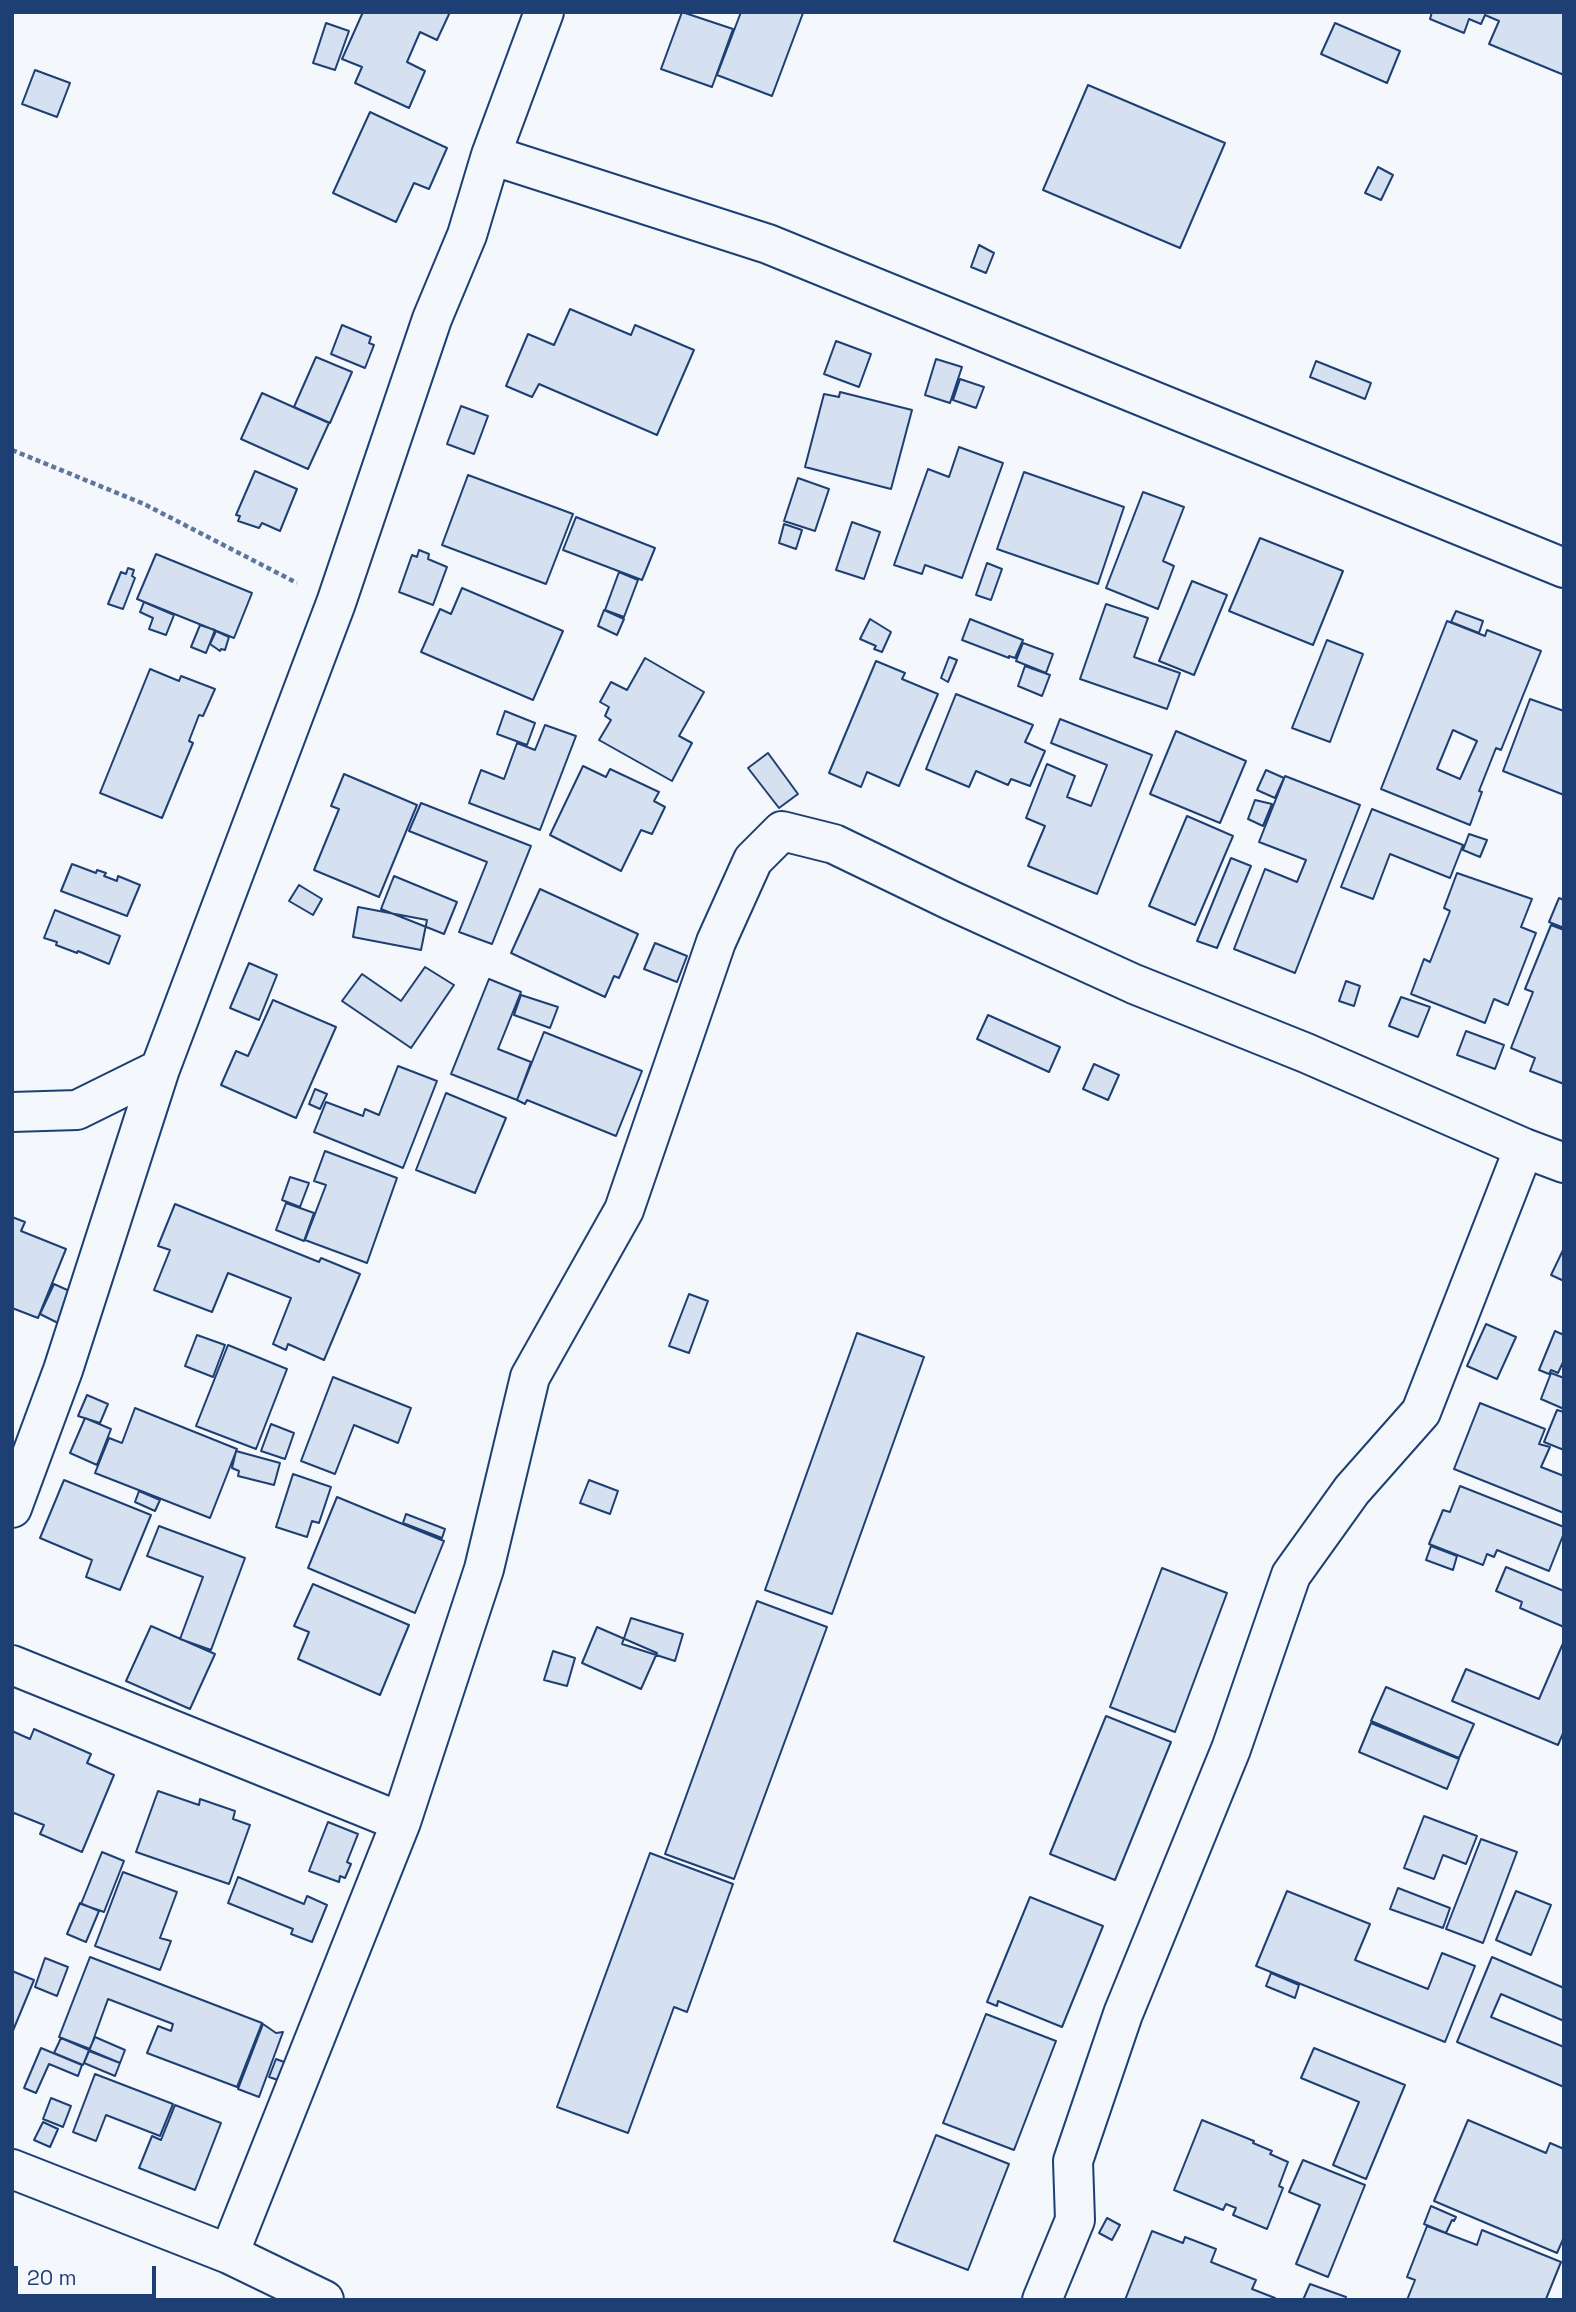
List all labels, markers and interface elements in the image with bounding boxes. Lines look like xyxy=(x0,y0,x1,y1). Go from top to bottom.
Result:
scale bar xyxy=(18,2252,159,2296)
text: 20 m xyxy=(27,2264,77,2291)

